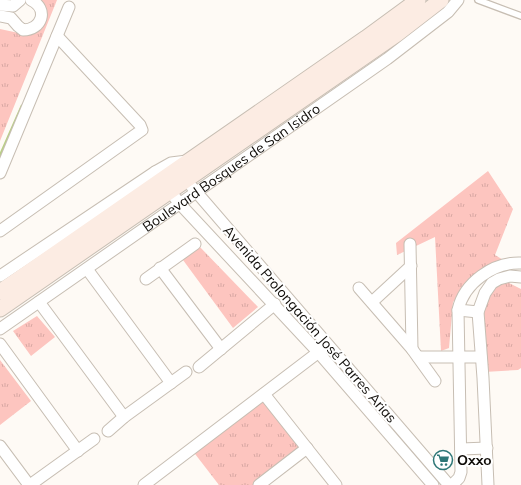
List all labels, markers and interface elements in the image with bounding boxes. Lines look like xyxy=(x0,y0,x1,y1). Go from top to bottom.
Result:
street label: Boulevard Bosques de San Isidro xyxy=(139,99,324,236)
street label: Avenida Prolongación José Parres Arias xyxy=(219,222,401,426)
supermarket icon: Oxxo xyxy=(432,449,454,471)
place label: Oxxo xyxy=(457,451,492,469)

